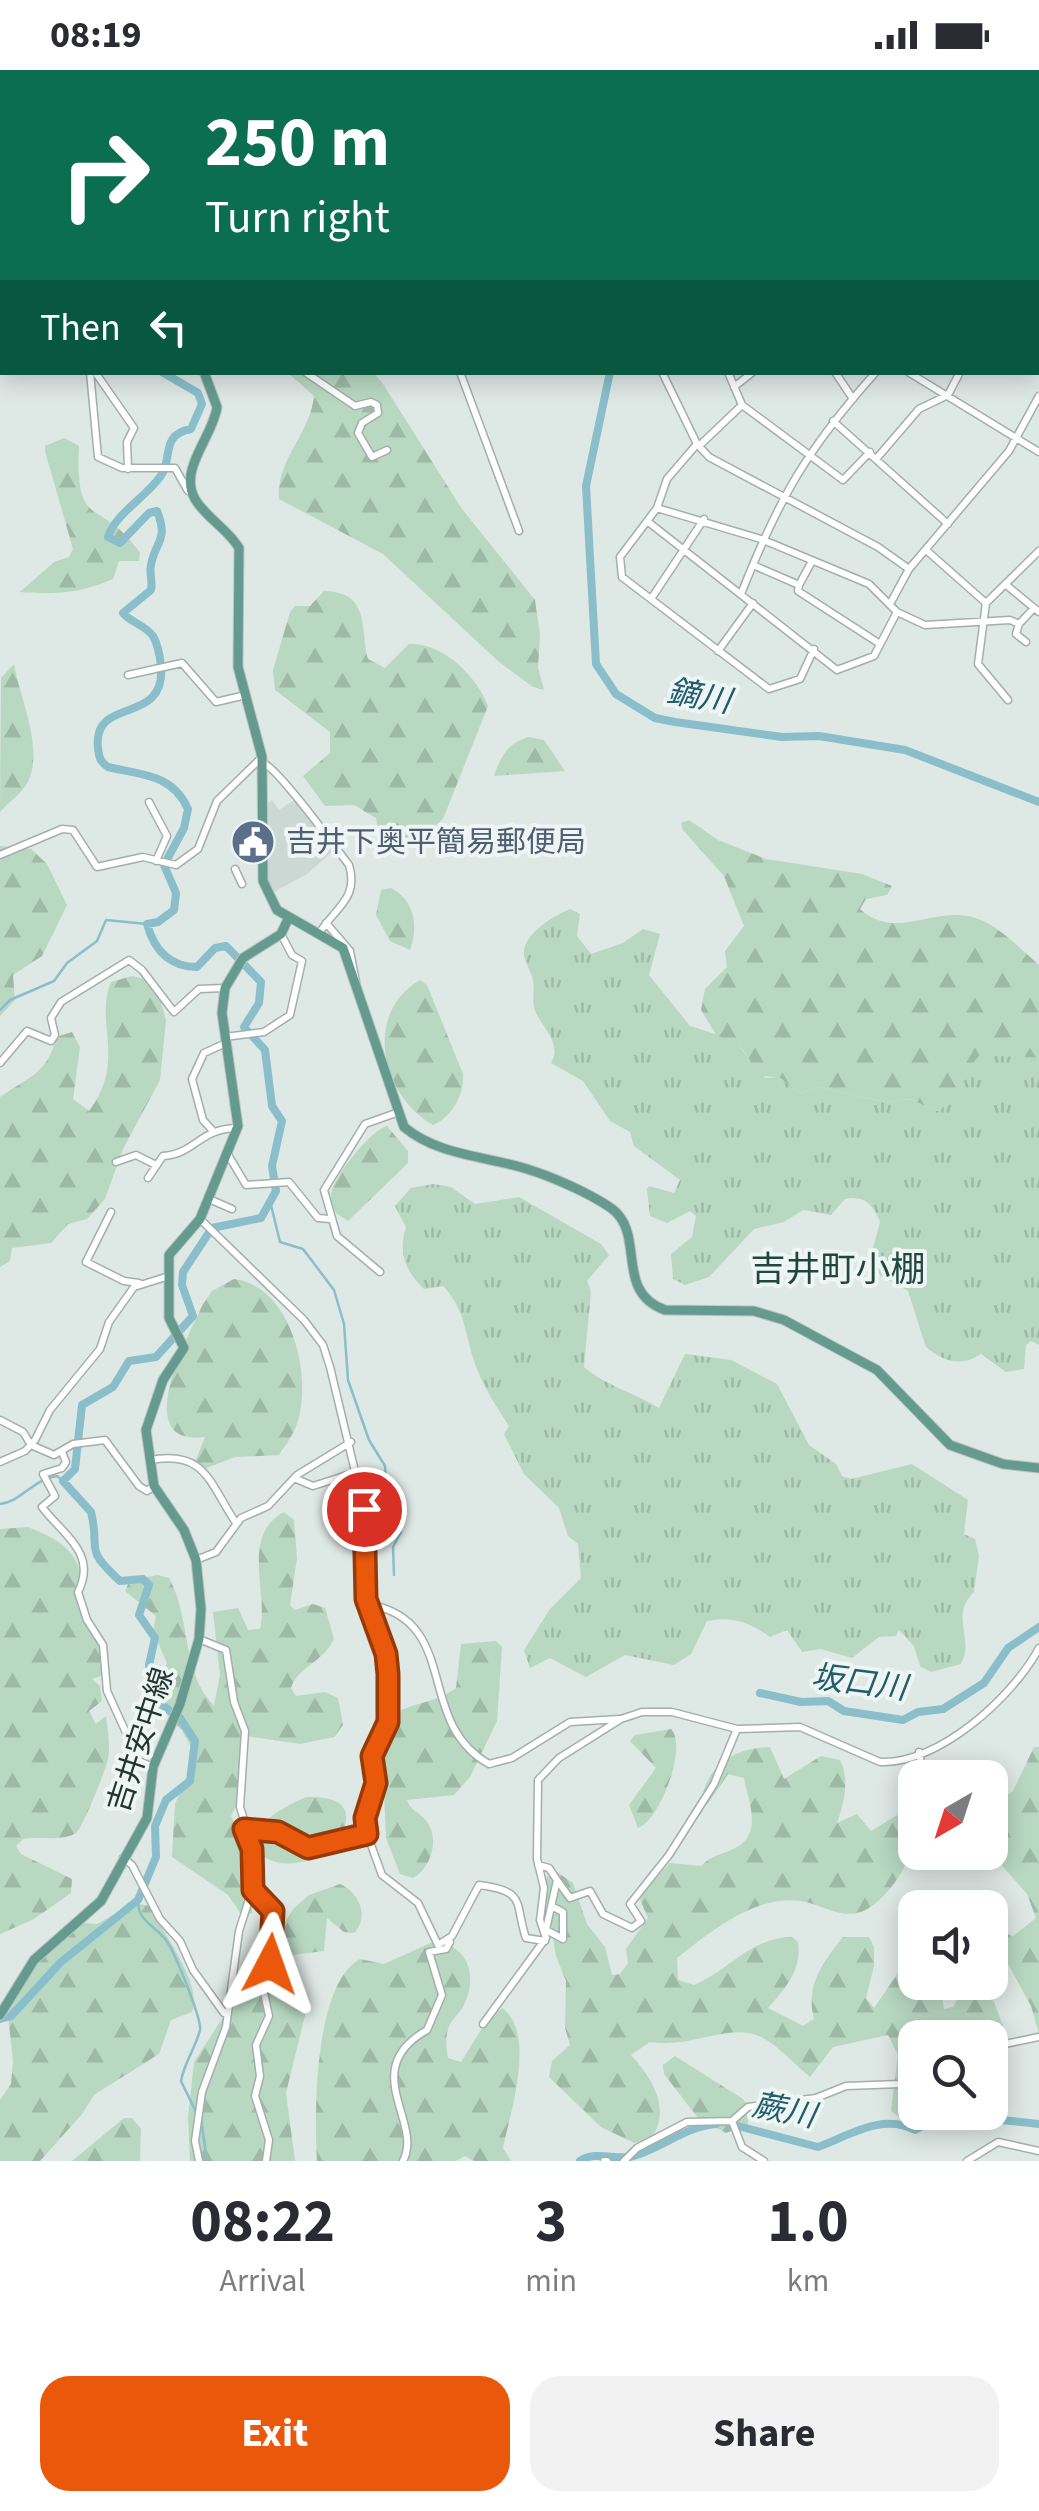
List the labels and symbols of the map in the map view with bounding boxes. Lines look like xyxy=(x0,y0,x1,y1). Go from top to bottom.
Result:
water label: 鏑川 xyxy=(663,669,737,726)
public building icon: 吉井下奥平簡易郵便局 xyxy=(230,819,276,865)
place label: 吉井下奥平簡易郵便局 xyxy=(286,821,586,864)
district label: 吉井町小棚 xyxy=(750,1245,926,1295)
pin xyxy=(322,1467,407,1552)
water label: 坂口川 xyxy=(809,1654,912,1712)
street label: 吉井安中線 xyxy=(97,1662,185,1818)
north arrow xyxy=(898,1760,1008,1870)
position arrow xyxy=(218,1912,322,2016)
water label: 蕨川 xyxy=(748,2082,823,2140)

